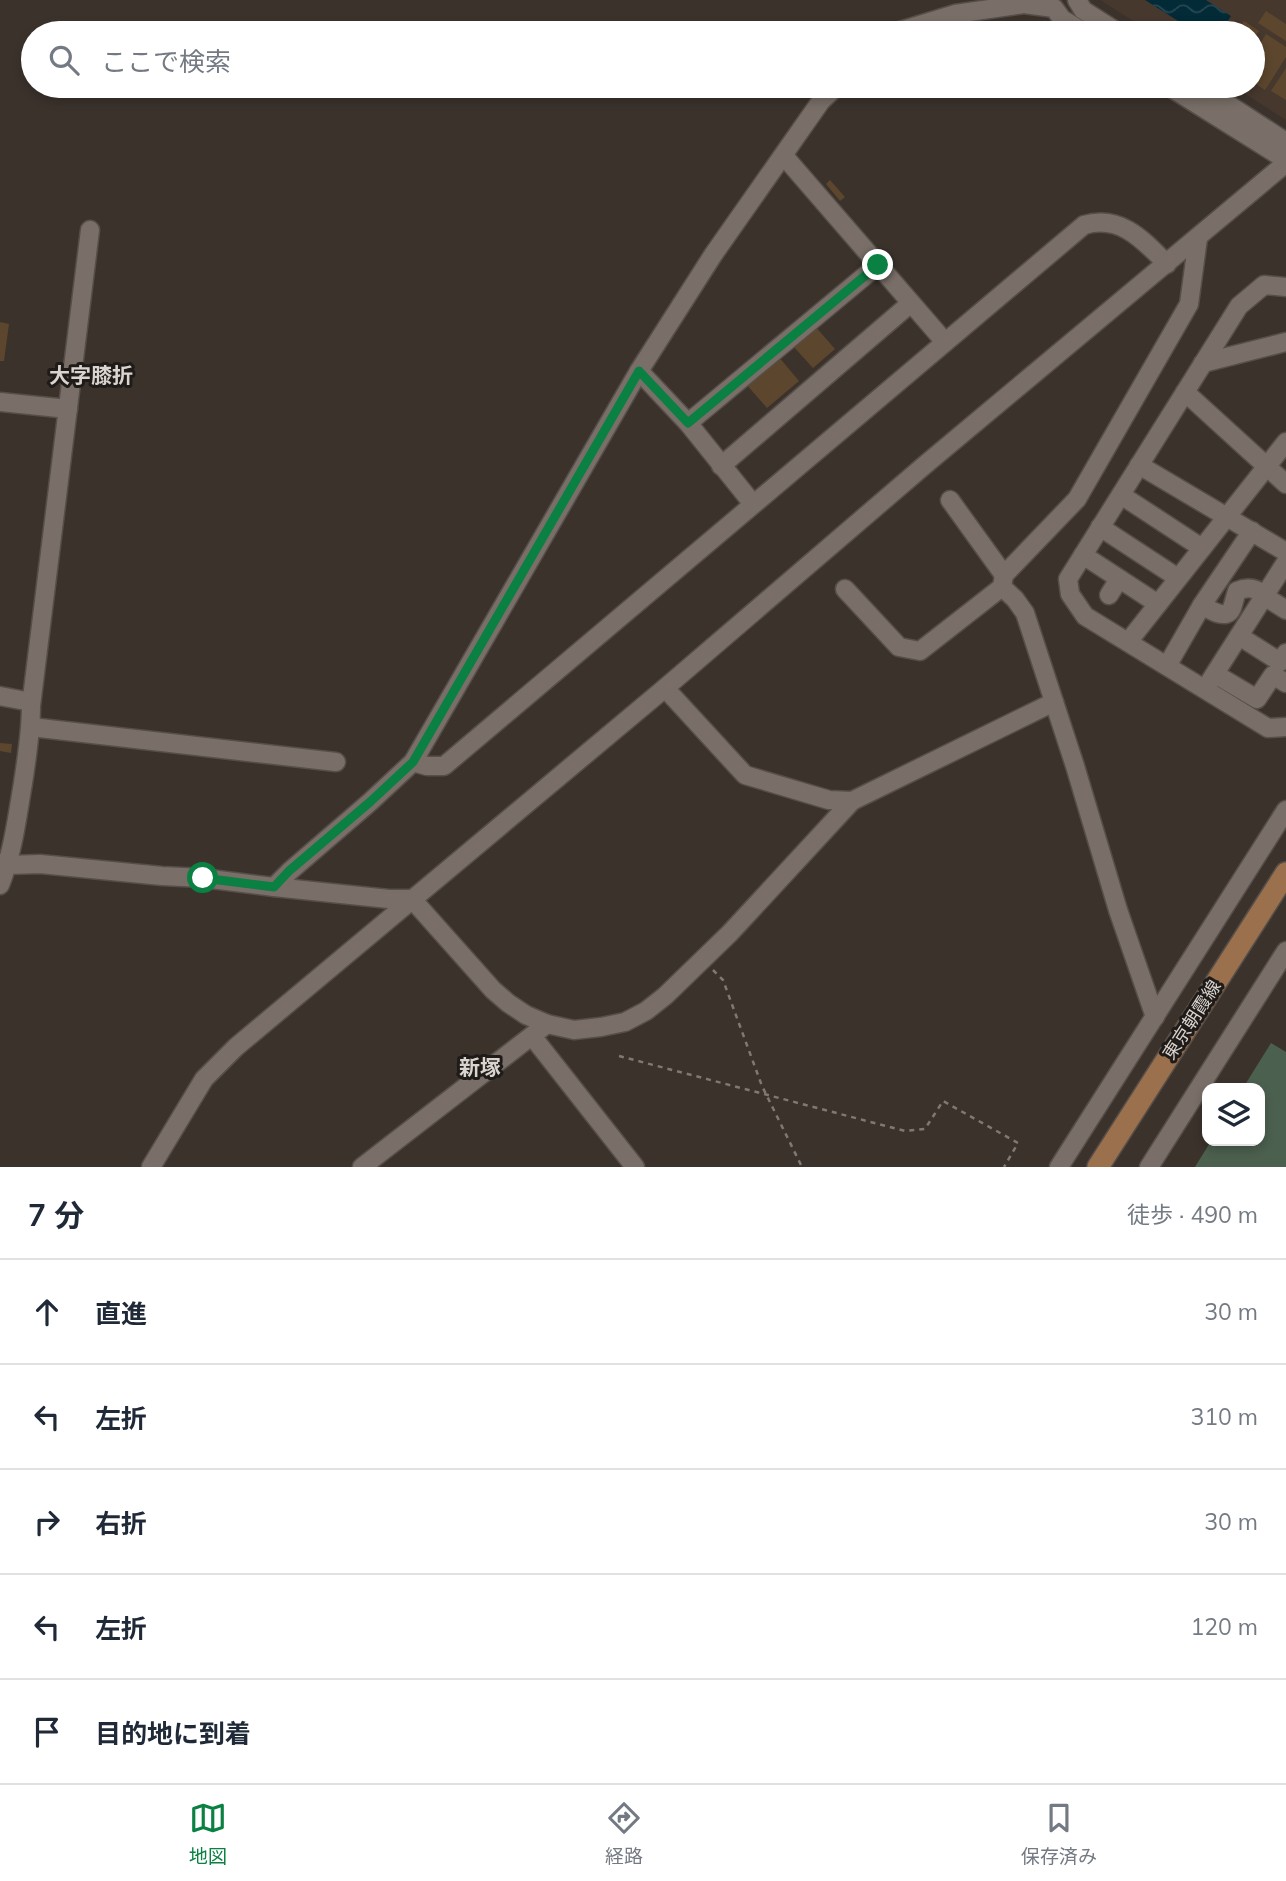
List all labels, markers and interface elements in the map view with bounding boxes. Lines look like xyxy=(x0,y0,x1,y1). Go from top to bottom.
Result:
search box xyxy=(21,21,1265,98)
icon: search xyxy=(45,41,83,79)
text: ここで検索 xyxy=(101,45,231,78)
route end xyxy=(862,249,893,280)
district label: 大字膝折 xyxy=(49,362,133,388)
route start xyxy=(187,862,218,893)
street label: 東京朝霞線 xyxy=(1157,976,1226,1064)
district label: 新塚 xyxy=(459,1054,501,1080)
map controls xyxy=(1202,1083,1265,1146)
button: layers xyxy=(1202,1083,1265,1146)
text: 7 分 xyxy=(28,1196,84,1234)
text: 徒歩 · 490 m xyxy=(1127,1200,1258,1229)
icon: ahead xyxy=(28,1293,66,1331)
text: 直進 xyxy=(95,1297,147,1330)
text: 30 m xyxy=(1204,1297,1258,1326)
icon: left xyxy=(28,1398,66,1436)
text: 左折 xyxy=(95,1402,147,1435)
text: 310 m xyxy=(1190,1402,1258,1431)
icon: right xyxy=(28,1503,66,1541)
text: 右折 xyxy=(95,1507,147,1540)
text: 30 m xyxy=(1204,1507,1258,1536)
icon: left xyxy=(28,1608,66,1646)
text: 左折 xyxy=(95,1612,147,1645)
text: 120 m xyxy=(1190,1612,1258,1641)
icon: arrive xyxy=(28,1713,66,1751)
text: 目的地に到着 xyxy=(95,1717,251,1750)
tab: 地図 xyxy=(189,1799,227,1868)
tab: 経路 xyxy=(605,1799,643,1868)
tab: 保存済み xyxy=(1021,1799,1097,1868)

